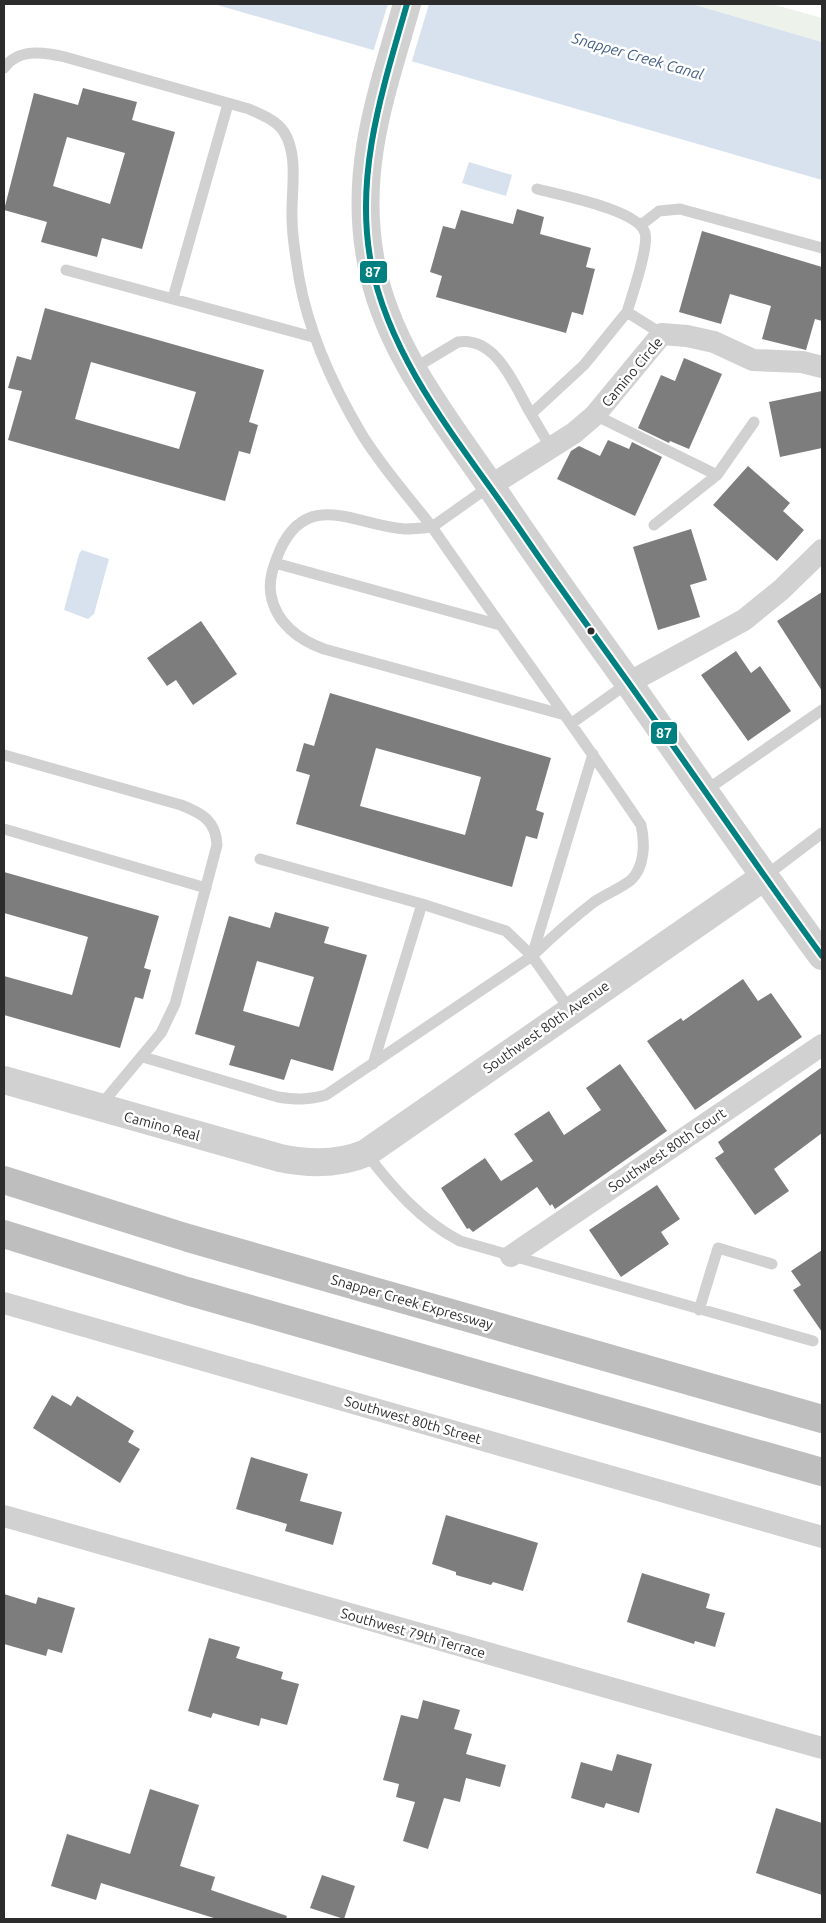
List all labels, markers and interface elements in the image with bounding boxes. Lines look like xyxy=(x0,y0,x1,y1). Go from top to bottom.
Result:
water label: Snapper Creek Canal xyxy=(569,29,706,83)
line badge: 87 xyxy=(359,260,388,284)
text: 87 xyxy=(365,264,381,280)
street label: Camino Circle xyxy=(598,334,666,410)
unlabelled marker xyxy=(586,626,596,636)
line badge: 87 xyxy=(650,721,678,745)
text: 87 xyxy=(656,725,672,741)
street label: Southwest 80th Avenue xyxy=(480,977,612,1077)
street label: Southwest 80th Court xyxy=(605,1104,729,1195)
street label: Camino Real xyxy=(122,1108,202,1144)
street label: Snapper Creek Expressway xyxy=(329,1271,495,1333)
street label: Southwest 80th Street xyxy=(343,1393,484,1447)
street label: Southwest 79th Terrace xyxy=(339,1605,487,1661)

